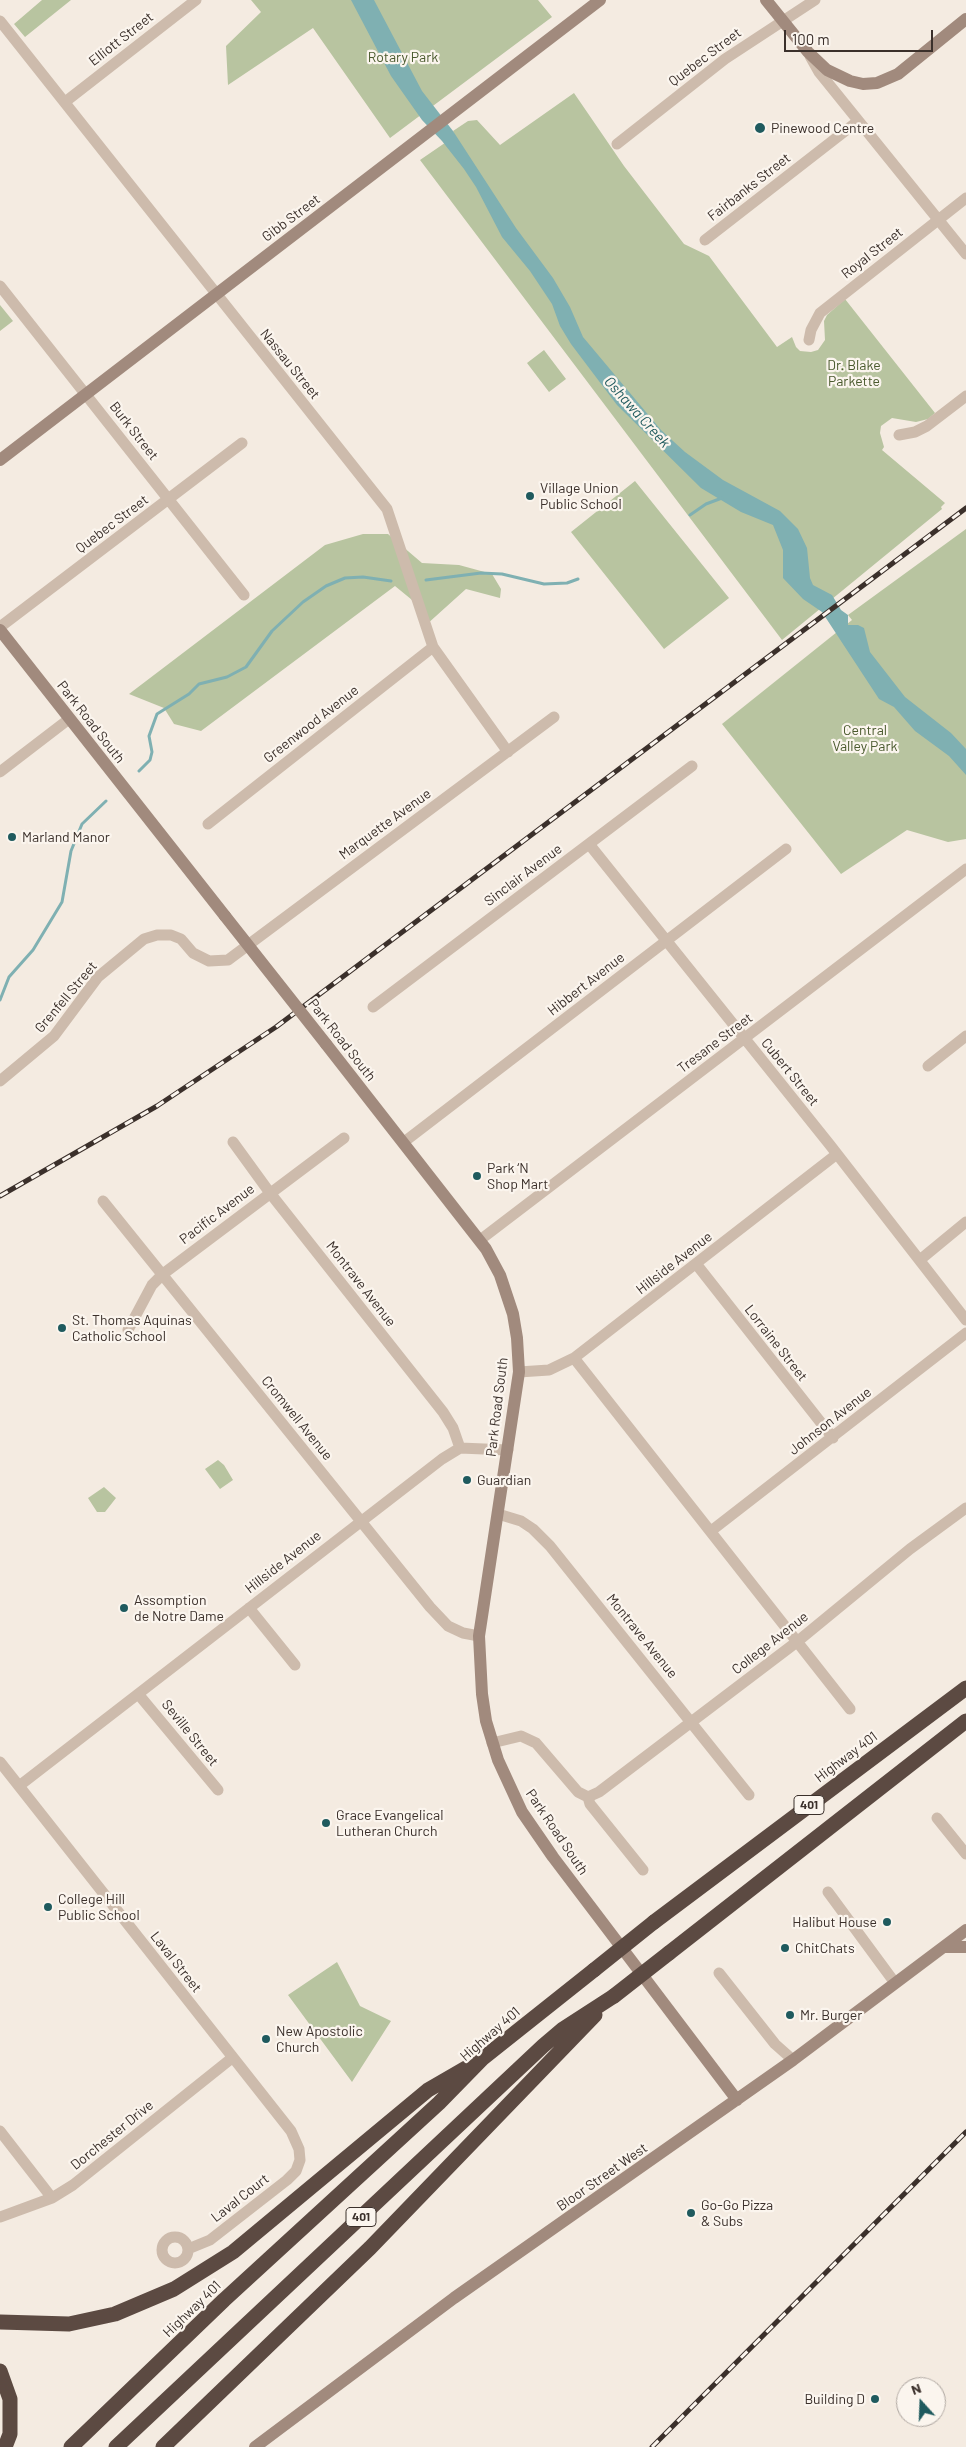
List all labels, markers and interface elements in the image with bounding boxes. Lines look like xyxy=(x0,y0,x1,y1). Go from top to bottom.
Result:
street label: Elliott Street xyxy=(85,9,157,69)
scale bar xyxy=(786,20,935,52)
street label: Quebec Street xyxy=(665,24,745,90)
text: 100 m xyxy=(792,30,830,48)
park label: Rotary Park xyxy=(368,49,438,65)
place label: Pinewood Centre xyxy=(771,120,874,136)
marker: Pinewood Centre xyxy=(753,121,767,135)
street label: Fairbanks Street xyxy=(704,149,794,225)
street label: Gibb Street xyxy=(259,191,323,245)
street label: Royal Street xyxy=(838,224,906,282)
street label: Nassau Street xyxy=(257,325,323,403)
park label: Dr. Blake Parkette xyxy=(827,357,881,390)
water label: Oshawa Creek xyxy=(600,373,674,451)
street label: Burk Street xyxy=(106,399,162,463)
place label: Village Union Public School xyxy=(540,480,622,512)
marker: Village Union Public School xyxy=(524,490,536,502)
street label: Quebec Street xyxy=(72,491,152,557)
street label: Park Road South xyxy=(54,677,128,767)
street label: Greenwood Avenue xyxy=(260,682,362,766)
park label: Central Valley Park xyxy=(832,722,898,754)
street label: Marquette Avenue xyxy=(336,785,434,863)
place label: Marland Manor xyxy=(22,829,110,845)
marker: Marland Manor xyxy=(6,831,18,843)
street label: Sinclair Avenue xyxy=(481,840,565,910)
street label: Hibbert Avenue xyxy=(544,949,628,1019)
street label: Grenfell Street xyxy=(31,958,101,1036)
street label: Park Road South xyxy=(305,995,379,1085)
street label: Tresane Street xyxy=(674,1009,756,1077)
street label: Cubert Street xyxy=(758,1035,822,1109)
place label: Park ‘N Shop Mart xyxy=(487,1160,548,1192)
marker: Park ‘N Shop Mart xyxy=(471,1170,483,1182)
street label: Pacific Avenue xyxy=(176,1180,258,1248)
street label: Hillside Avenue xyxy=(633,1228,715,1298)
street label: Montrave Avenue xyxy=(322,1238,400,1330)
street label: Lorraine Street xyxy=(741,1301,811,1385)
place label: St. Thomas Aquinas Catholic School xyxy=(72,1312,192,1344)
marker: St. Thomas Aquinas Catholic School xyxy=(56,1322,68,1334)
street label: Park Road South xyxy=(483,1356,511,1458)
street label: Cromwell Avenue xyxy=(258,1372,336,1464)
street label: Johnson Avenue xyxy=(785,1384,875,1458)
place label: Guardian xyxy=(477,1472,531,1488)
marker: Guardian xyxy=(461,1474,473,1486)
street label: Hillside Avenue xyxy=(242,1527,324,1597)
street label: Montrave Avenue xyxy=(603,1590,681,1682)
place label: Assomption de Notre Dame xyxy=(134,1592,224,1624)
marker: Assomption de Notre Dame xyxy=(118,1602,130,1614)
street label: College Avenue xyxy=(728,1608,812,1678)
street label: Seville Street xyxy=(158,1696,222,1770)
street label: Highway 401 xyxy=(811,1728,881,1786)
street label: Park Road South xyxy=(522,1786,592,1878)
road number: 401 xyxy=(794,1796,824,1814)
place label: Grace Evangelical Lutheran Church xyxy=(336,1807,443,1840)
marker: Grace Evangelical Lutheran Church xyxy=(320,1817,332,1829)
place label: College Hill Public School xyxy=(58,1891,140,1924)
marker: College Hill Public School xyxy=(42,1901,54,1913)
place label: Halibut House xyxy=(792,1914,877,1930)
marker: Halibut House xyxy=(881,1916,893,1928)
street label: Laval Street xyxy=(147,1928,205,1996)
place label: ChitChats xyxy=(795,1940,855,1956)
marker: ChitChats xyxy=(779,1942,791,1954)
street label: Highway 401 xyxy=(457,2003,523,2065)
place label: Mr. Burger xyxy=(800,2007,862,2023)
marker: Mr. Burger xyxy=(784,2009,796,2021)
place label: New Apostolic Church xyxy=(276,2023,363,2056)
marker: New Apostolic Church xyxy=(260,2033,272,2045)
street label: Dorchester Drive xyxy=(67,2097,157,2173)
street label: Bloor Street West xyxy=(553,2139,651,2215)
street label: Laval Court xyxy=(208,2170,272,2226)
place label: Go-Go Pizza & Subs xyxy=(701,2197,773,2230)
marker: Go-Go Pizza & Subs xyxy=(685,2207,697,2219)
road number: 401 xyxy=(346,2208,376,2226)
street label: Highway 401 xyxy=(160,2277,224,2341)
north arrow xyxy=(896,2377,946,2427)
text: N xyxy=(909,2379,923,2398)
place label: Building D xyxy=(804,2391,865,2407)
marker: Building D xyxy=(869,2393,881,2405)

